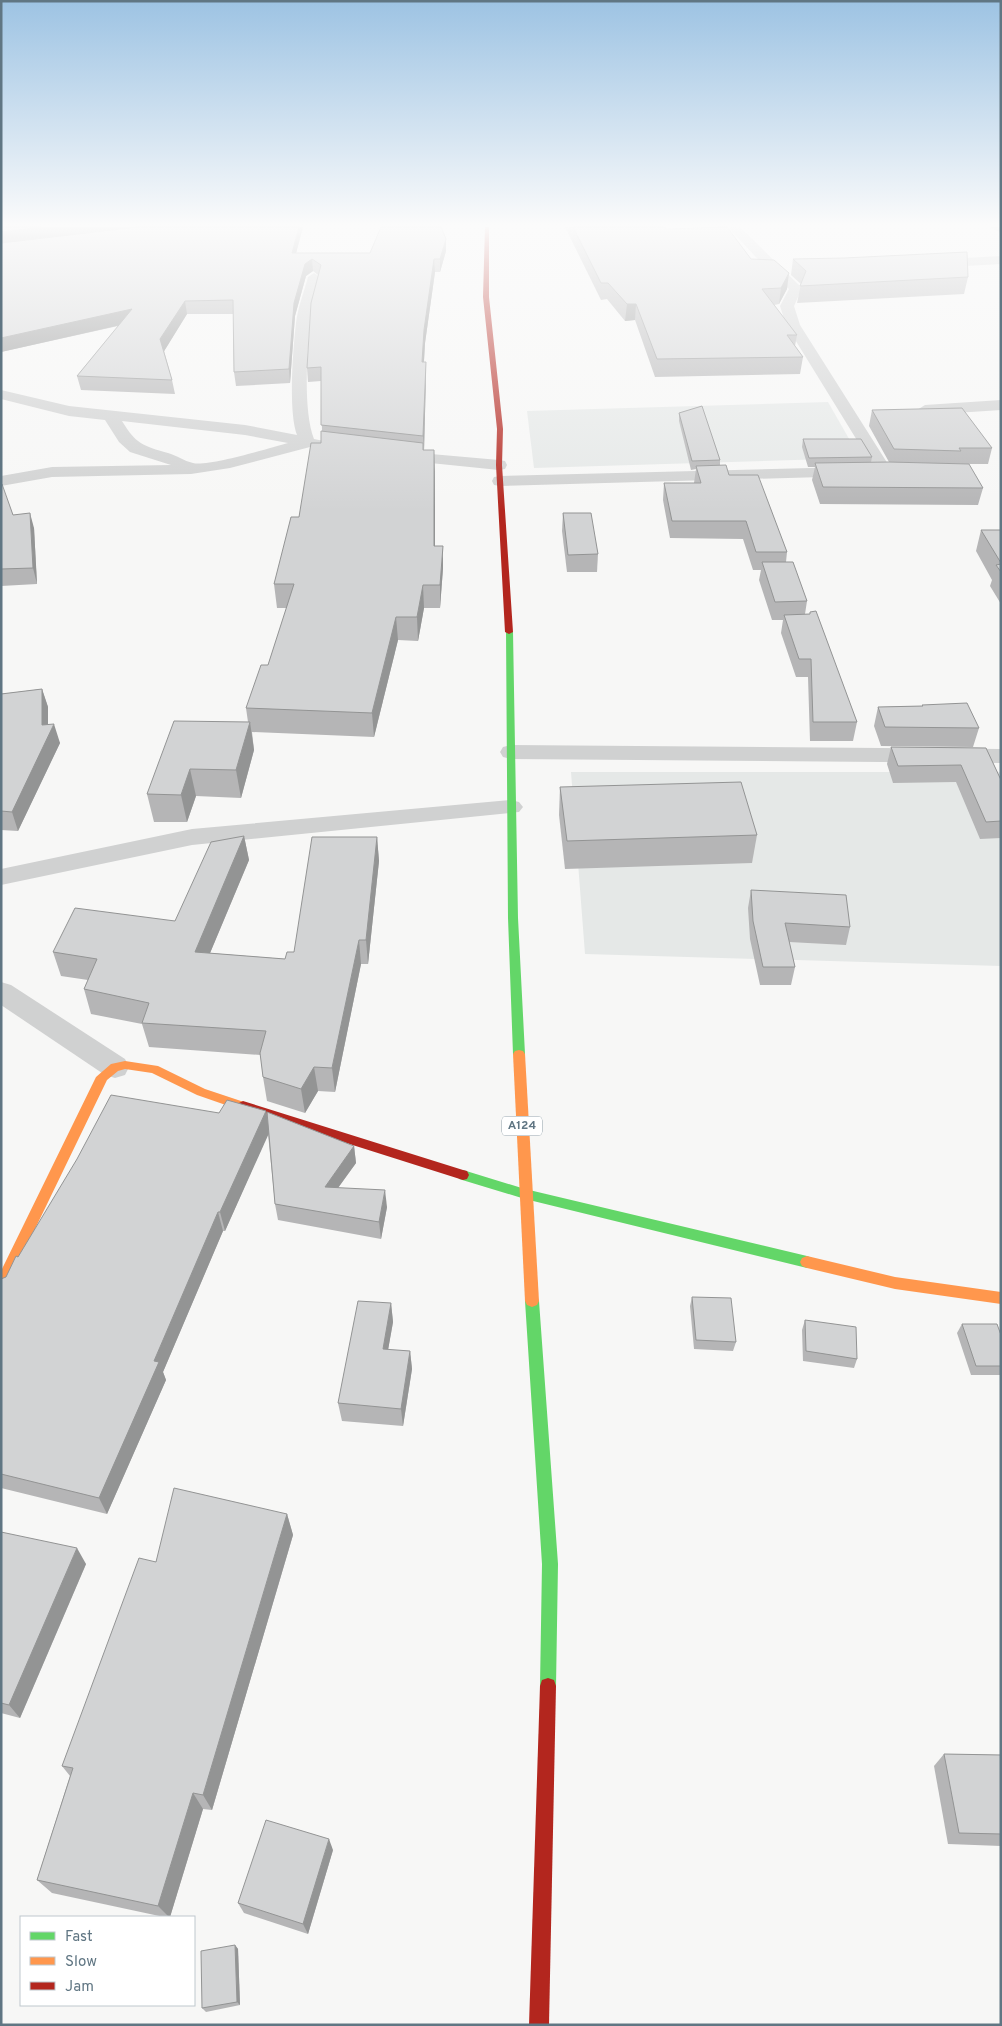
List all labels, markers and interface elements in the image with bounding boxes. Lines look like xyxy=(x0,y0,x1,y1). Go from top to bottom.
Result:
road number: A124 xyxy=(502,1116,542,1136)
legend xyxy=(20,1916,195,2006)
text: Fast xyxy=(65,1928,93,1947)
text: Slow xyxy=(65,1953,97,1972)
text: Jam xyxy=(65,1978,94,1997)

